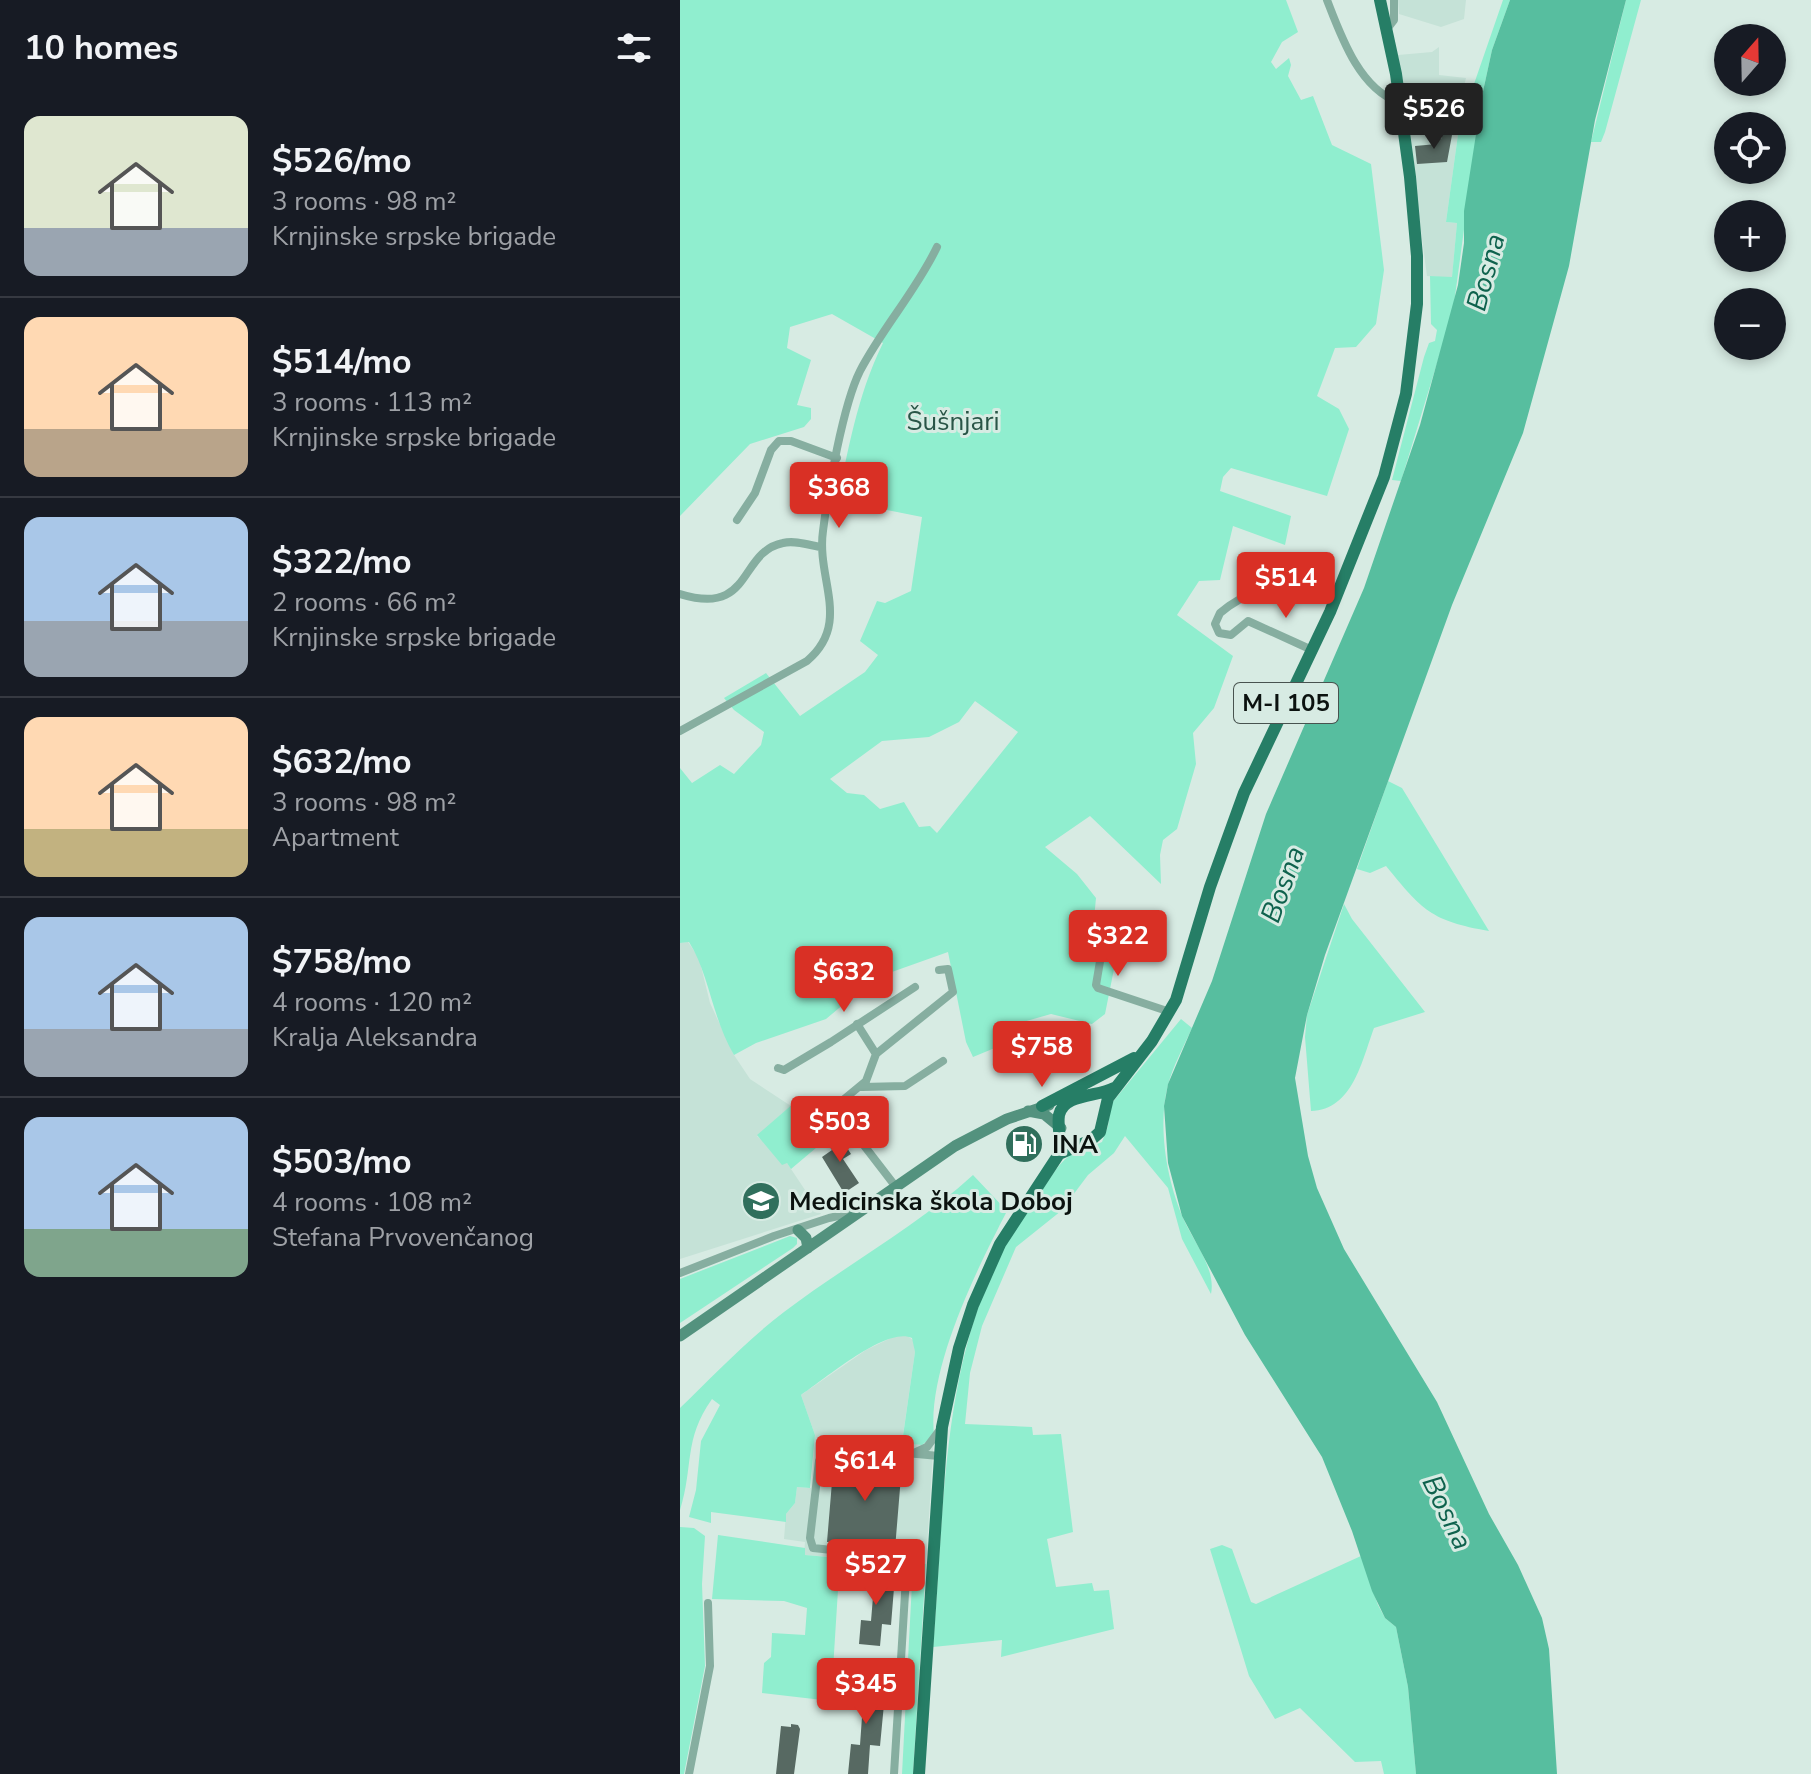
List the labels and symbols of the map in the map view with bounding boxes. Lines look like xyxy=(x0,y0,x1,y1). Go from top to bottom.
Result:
north arrow xyxy=(1714,24,1786,96)
pin: $526 xyxy=(1387,83,1481,151)
water label: Bosna xyxy=(1457,229,1515,315)
park label: Šušnjari xyxy=(906,404,1000,439)
pin: $368 xyxy=(792,462,886,530)
pin: $514 xyxy=(1239,552,1333,620)
road number: M-I 105 xyxy=(1234,683,1338,723)
water label: Bosna xyxy=(1252,841,1314,928)
pin: $322 xyxy=(1071,910,1165,978)
pin: $632 xyxy=(797,946,891,1014)
pin: $758 xyxy=(995,1021,1089,1089)
pin: $503 xyxy=(793,1096,887,1164)
fuel station icon: INA xyxy=(1003,1123,1045,1165)
place label: INA xyxy=(1052,1127,1099,1162)
school or university icon: Medicinska škola Doboj xyxy=(740,1180,782,1222)
place label: Medicinska škola Doboj xyxy=(789,1184,1073,1219)
pin: $614 xyxy=(818,1435,912,1503)
water label: Bosna xyxy=(1413,1469,1481,1556)
pin: $527 xyxy=(829,1539,923,1607)
pin: $345 xyxy=(819,1658,913,1726)

